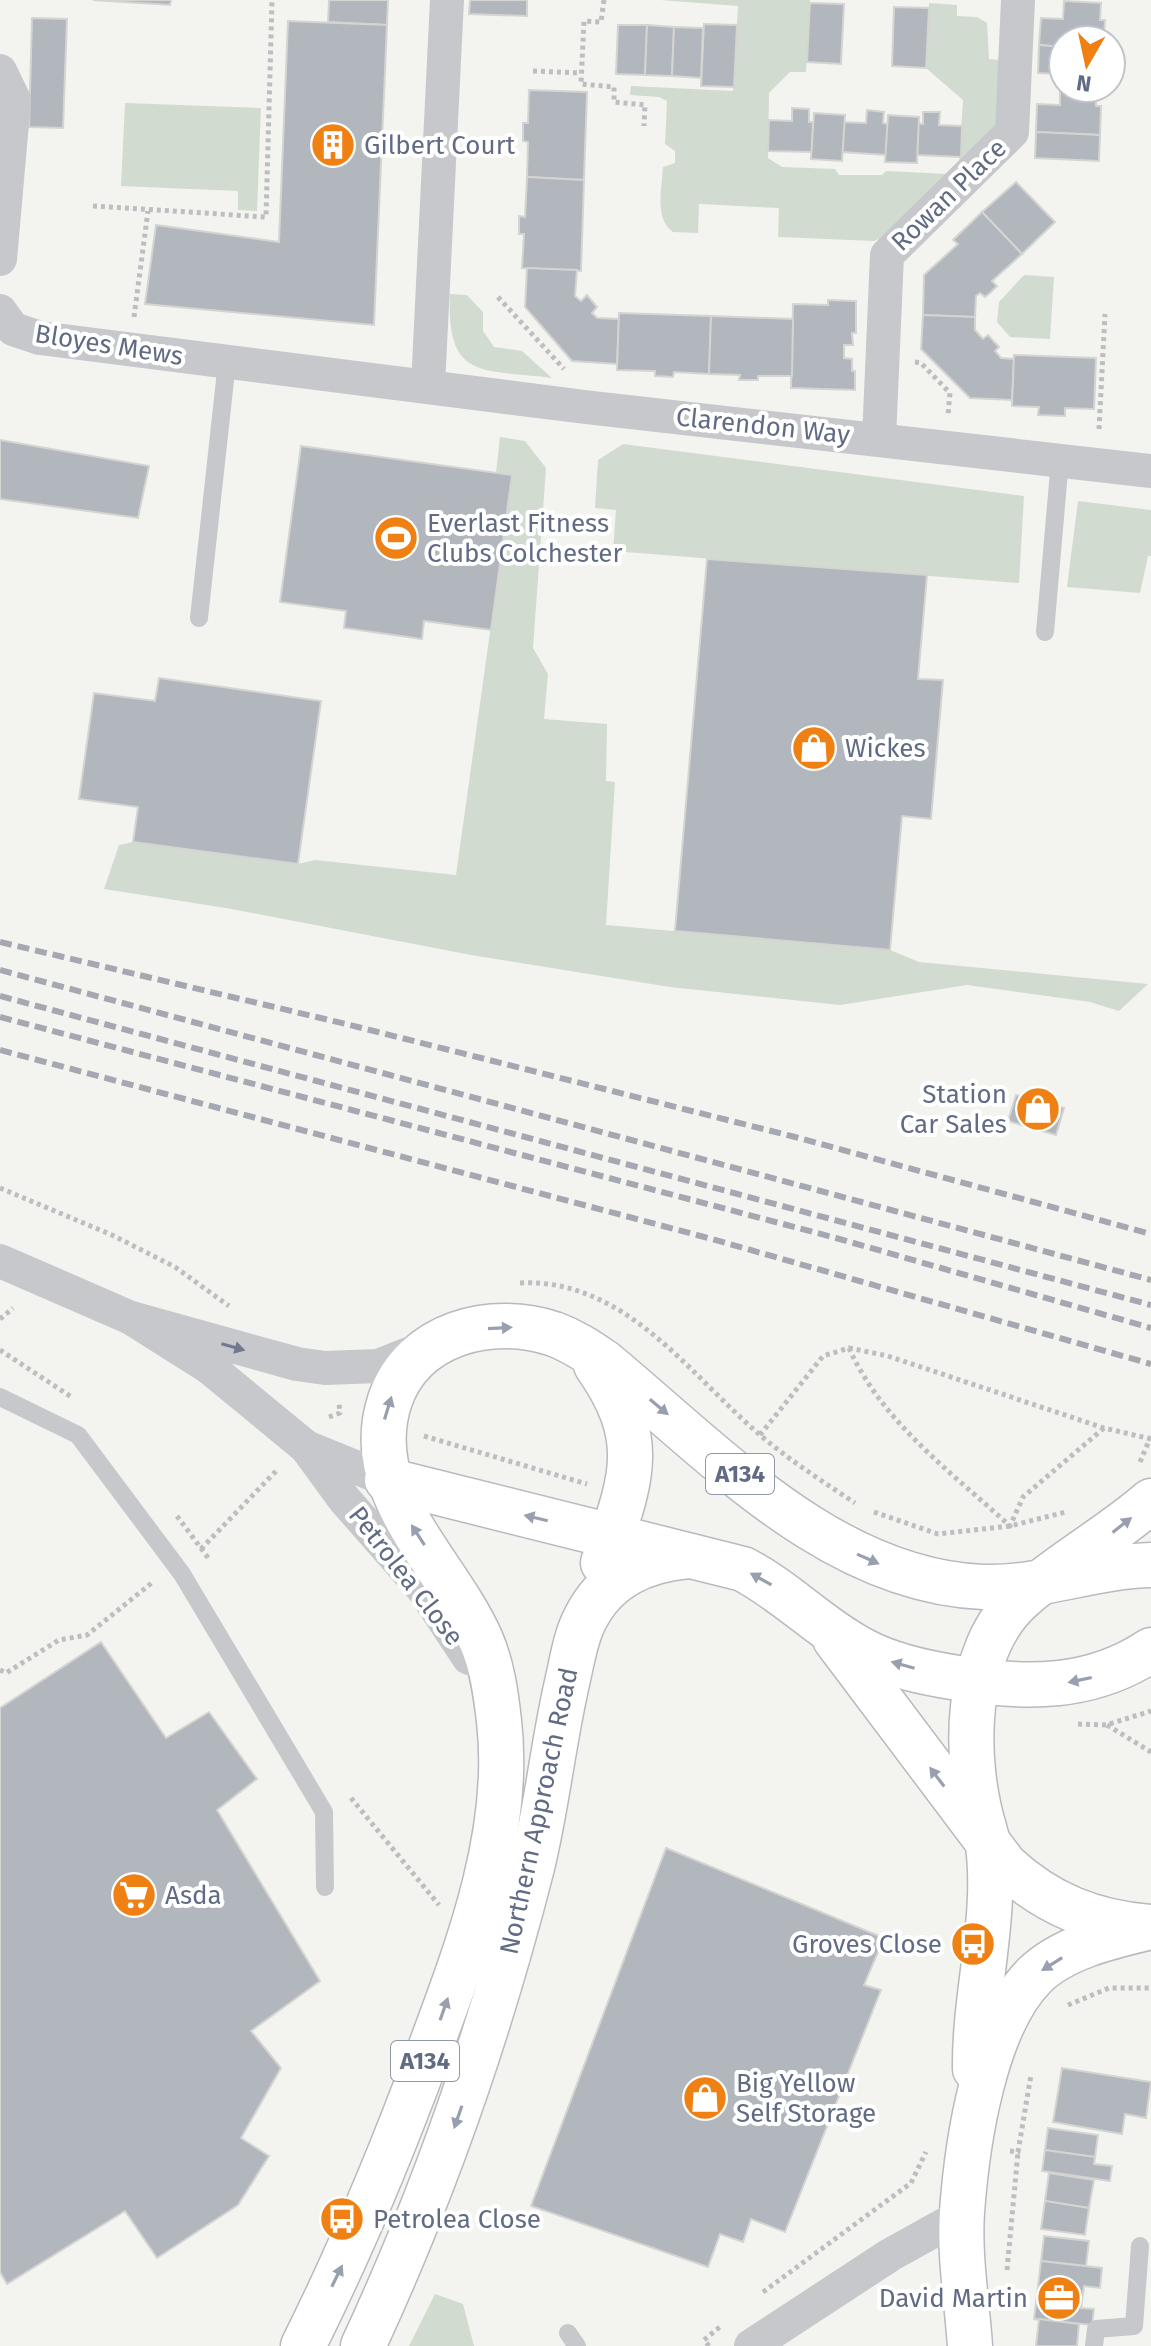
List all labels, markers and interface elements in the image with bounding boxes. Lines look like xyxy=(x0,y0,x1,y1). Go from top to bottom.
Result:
north arrow xyxy=(1047,24,1127,104)
text: N xyxy=(1075,69,1093,98)
building icon: Gilbert Court xyxy=(309,121,357,169)
place label: Gilbert Court xyxy=(364,130,516,161)
street label: Rowan Place xyxy=(885,133,1013,257)
street label: Bloyes Mews xyxy=(33,318,185,372)
street label: Clarendon Way xyxy=(675,401,852,451)
place label: Everlast Fitness Clubs Colchester xyxy=(427,508,622,569)
sports icon: Everlast Fitness Clubs Colchester xyxy=(372,514,420,562)
shop icon: Wickes xyxy=(790,724,838,772)
place label: Wickes xyxy=(845,733,926,764)
place label: Station Car Sales xyxy=(900,1079,1007,1140)
shop icon: Station Car Sales xyxy=(1014,1085,1062,1133)
one-way arrow xyxy=(488,1321,513,1334)
one-way arrow xyxy=(221,1341,245,1354)
one-way arrow xyxy=(382,1396,395,1420)
one-way arrow xyxy=(649,1398,669,1415)
road number: A134 xyxy=(706,1454,774,1494)
street label: Petrolea Close xyxy=(342,1500,470,1652)
one-way arrow xyxy=(524,1511,549,1524)
one-way arrow xyxy=(1112,1518,1132,1534)
one-way arrow xyxy=(411,1524,426,1545)
one-way arrow xyxy=(857,1553,880,1566)
one-way arrow xyxy=(750,1572,772,1586)
one-way arrow xyxy=(890,1658,914,1671)
street label: Northern Approach Road xyxy=(493,1665,585,1957)
one-way arrow xyxy=(1067,1674,1092,1687)
one-way arrow xyxy=(930,1767,946,1787)
supermarket icon: Asda xyxy=(110,1871,158,1919)
place label: Asda xyxy=(165,1880,222,1911)
bus stop icon: Groves Close xyxy=(949,1920,997,1968)
place label: Groves Close xyxy=(792,1929,942,1960)
one-way arrow xyxy=(1041,1956,1064,1971)
one-way arrow xyxy=(439,1996,451,2020)
road number: A134 xyxy=(391,2041,459,2081)
place label: Big Yellow Self Storage xyxy=(736,2068,876,2129)
shop icon: Big Yellow Self Storage xyxy=(681,2074,729,2122)
one-way arrow xyxy=(451,2106,463,2130)
bus stop icon: Petrolea Close xyxy=(318,2195,366,2243)
place label: Petrolea Close xyxy=(373,2204,541,2235)
one-way arrow xyxy=(330,2264,344,2287)
office icon: David Martin xyxy=(1035,2274,1083,2322)
place label: David Martin xyxy=(879,2283,1028,2314)

